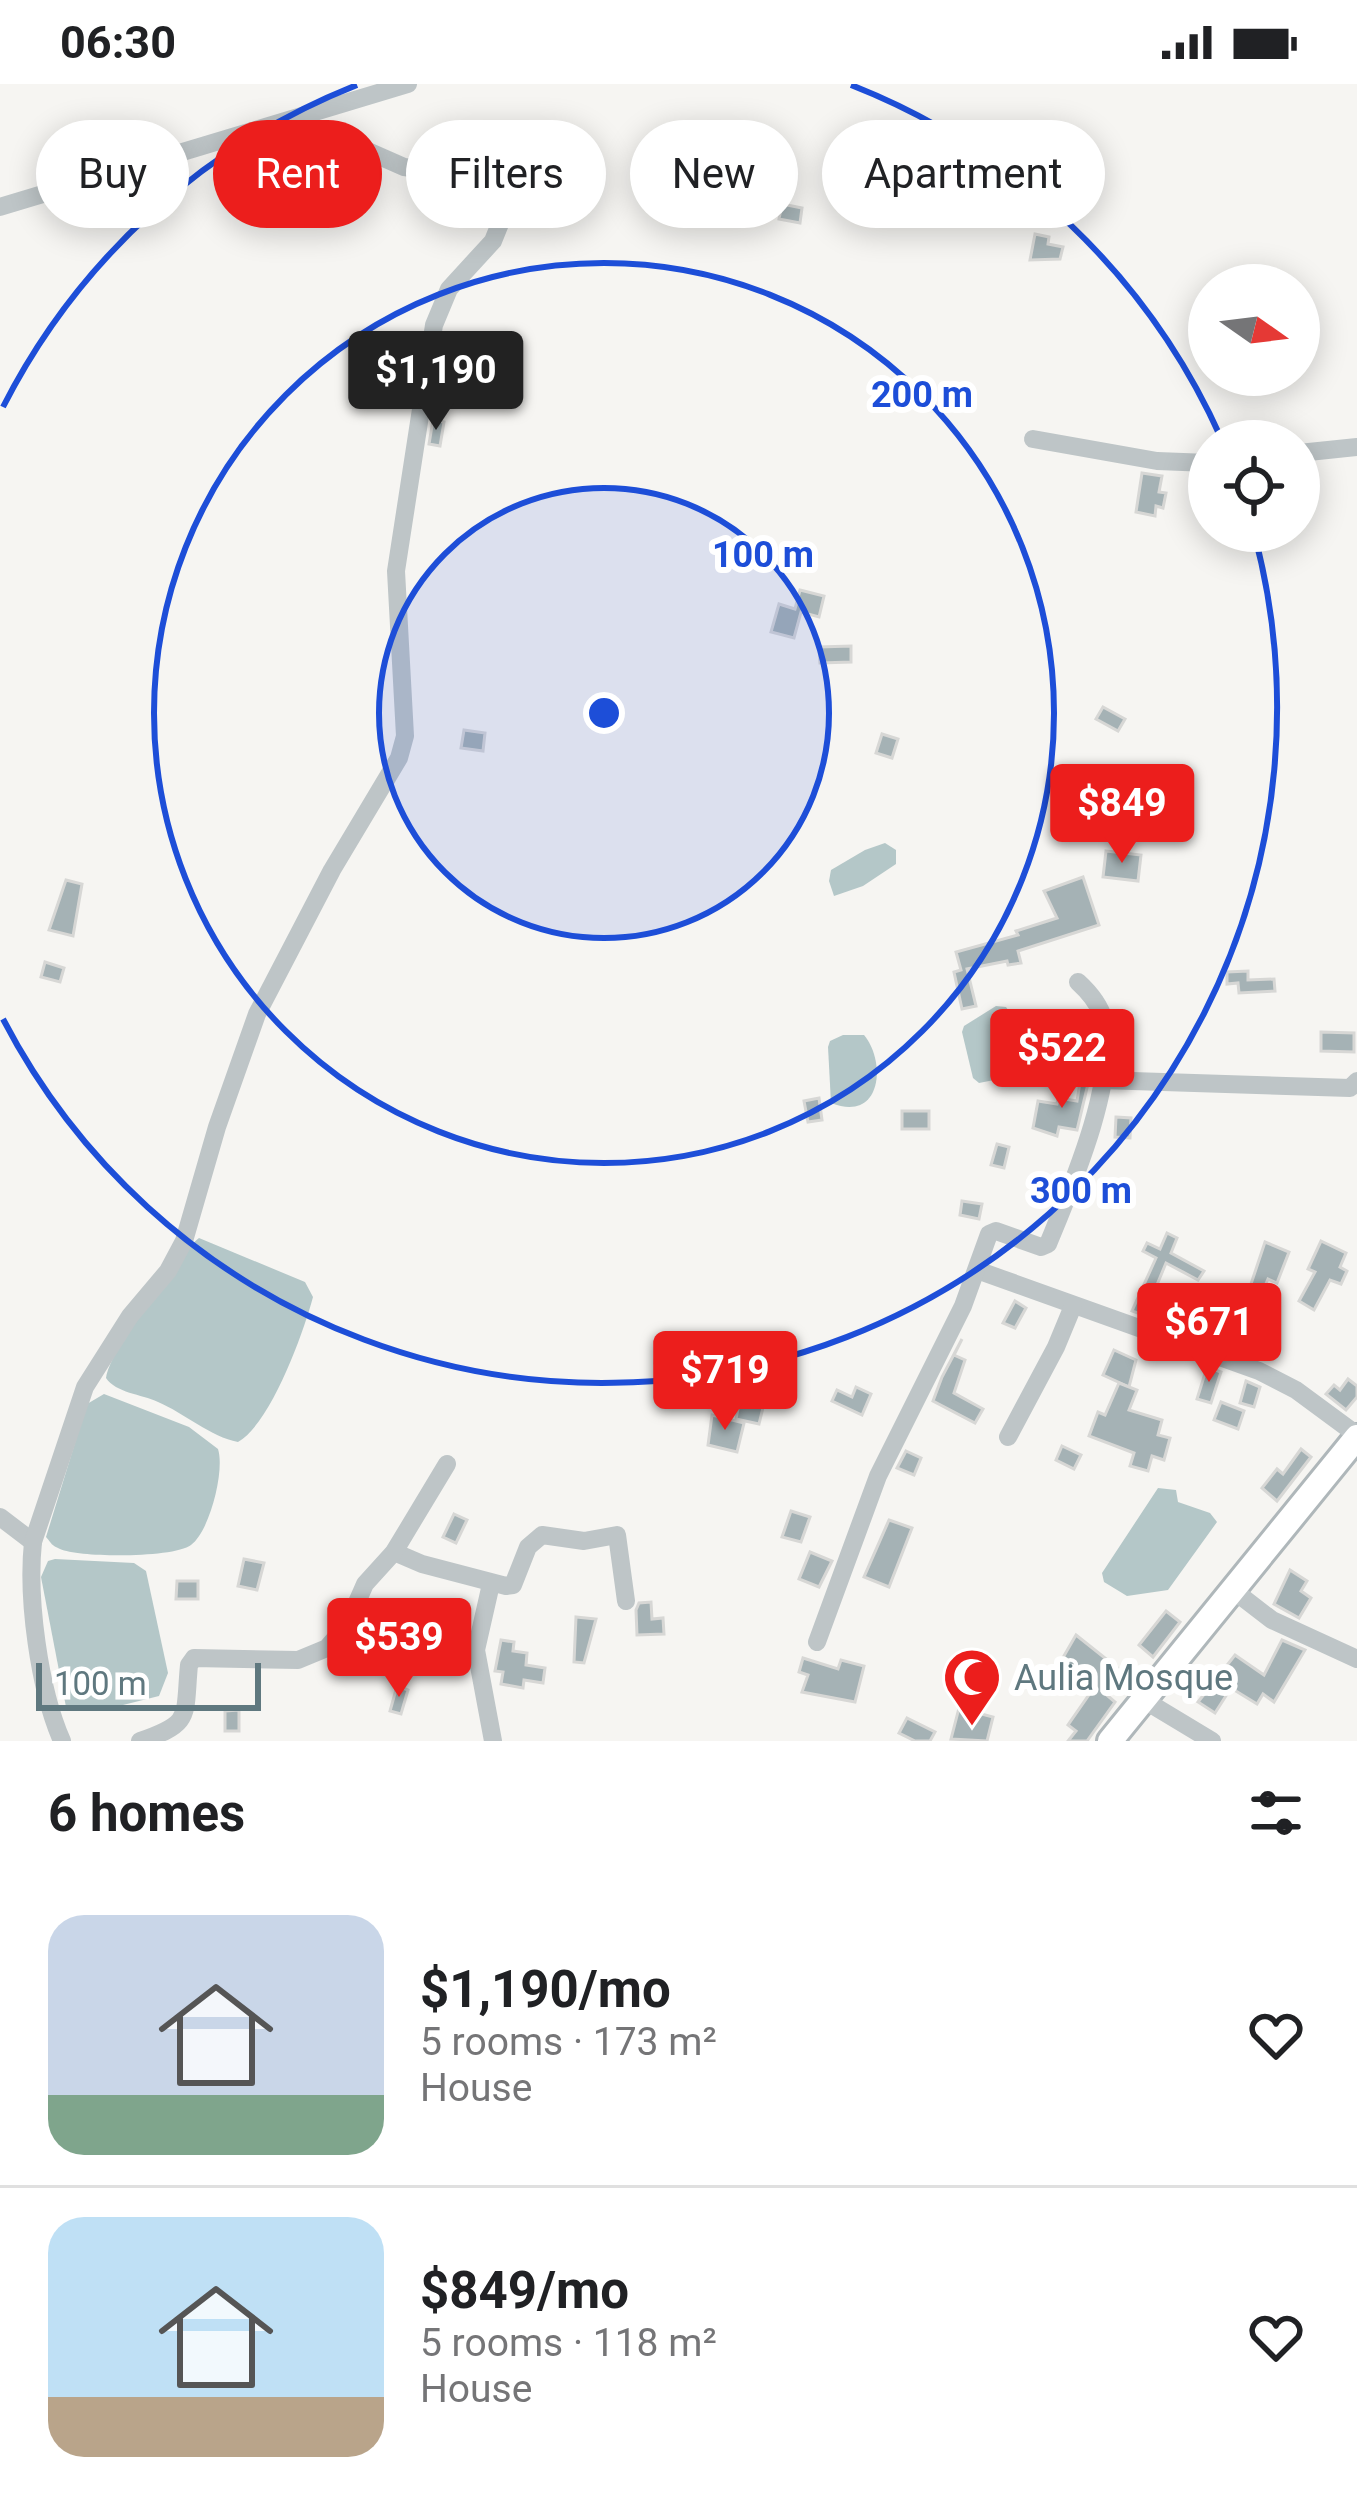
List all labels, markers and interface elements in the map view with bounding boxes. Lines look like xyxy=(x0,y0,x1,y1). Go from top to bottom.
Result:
text: 06:30 xyxy=(60,16,176,69)
chip: Buy xyxy=(36,120,189,228)
chip: Rent xyxy=(213,120,382,228)
chip: Filters xyxy=(406,120,606,228)
chip: New xyxy=(630,120,798,228)
chip: Apartment xyxy=(822,120,1105,228)
north arrow xyxy=(1188,264,1320,396)
map controls xyxy=(1188,264,1320,552)
pin: $1,190 xyxy=(338,331,534,433)
text: $1,190 xyxy=(375,347,497,393)
text: 200 m xyxy=(871,374,973,416)
button: locate xyxy=(1188,420,1320,552)
text: 100 m xyxy=(712,534,814,576)
centre of rings xyxy=(583,692,625,734)
pin: $849 xyxy=(1051,764,1193,866)
text: $849 xyxy=(1077,780,1167,826)
pin: $522 xyxy=(991,1009,1133,1111)
text: $522 xyxy=(1017,1025,1107,1071)
text: 300 m xyxy=(1030,1170,1132,1212)
pin: $671 xyxy=(1138,1283,1280,1385)
text: $671 xyxy=(1164,1299,1254,1345)
pin: $719 xyxy=(654,1331,796,1433)
text: $719 xyxy=(680,1347,770,1393)
pin: $539 xyxy=(328,1598,470,1700)
text: $539 xyxy=(354,1614,444,1660)
mosque icon: Aulia Mosque xyxy=(941,1646,1003,1728)
scale bar xyxy=(36,1657,261,1710)
place label: Aulia Mosque xyxy=(1014,1657,1233,1699)
text: 100 m xyxy=(54,1664,147,1703)
icon: filters xyxy=(1243,1780,1309,1846)
text: 6 homes xyxy=(48,1784,245,1843)
text: $1,190/mo xyxy=(420,1960,671,2019)
icon: home xyxy=(144,1963,288,2107)
icon: heart xyxy=(1243,2002,1309,2068)
text: 5 rooms · 173 m² xyxy=(420,2019,717,2065)
text: House xyxy=(420,2065,532,2111)
text: $849/mo xyxy=(420,2261,629,2320)
icon: home xyxy=(144,2265,288,2409)
icon: heart xyxy=(1243,2304,1309,2370)
text: 5 rooms · 118 m² xyxy=(420,2320,717,2366)
text: House xyxy=(420,2366,532,2412)

